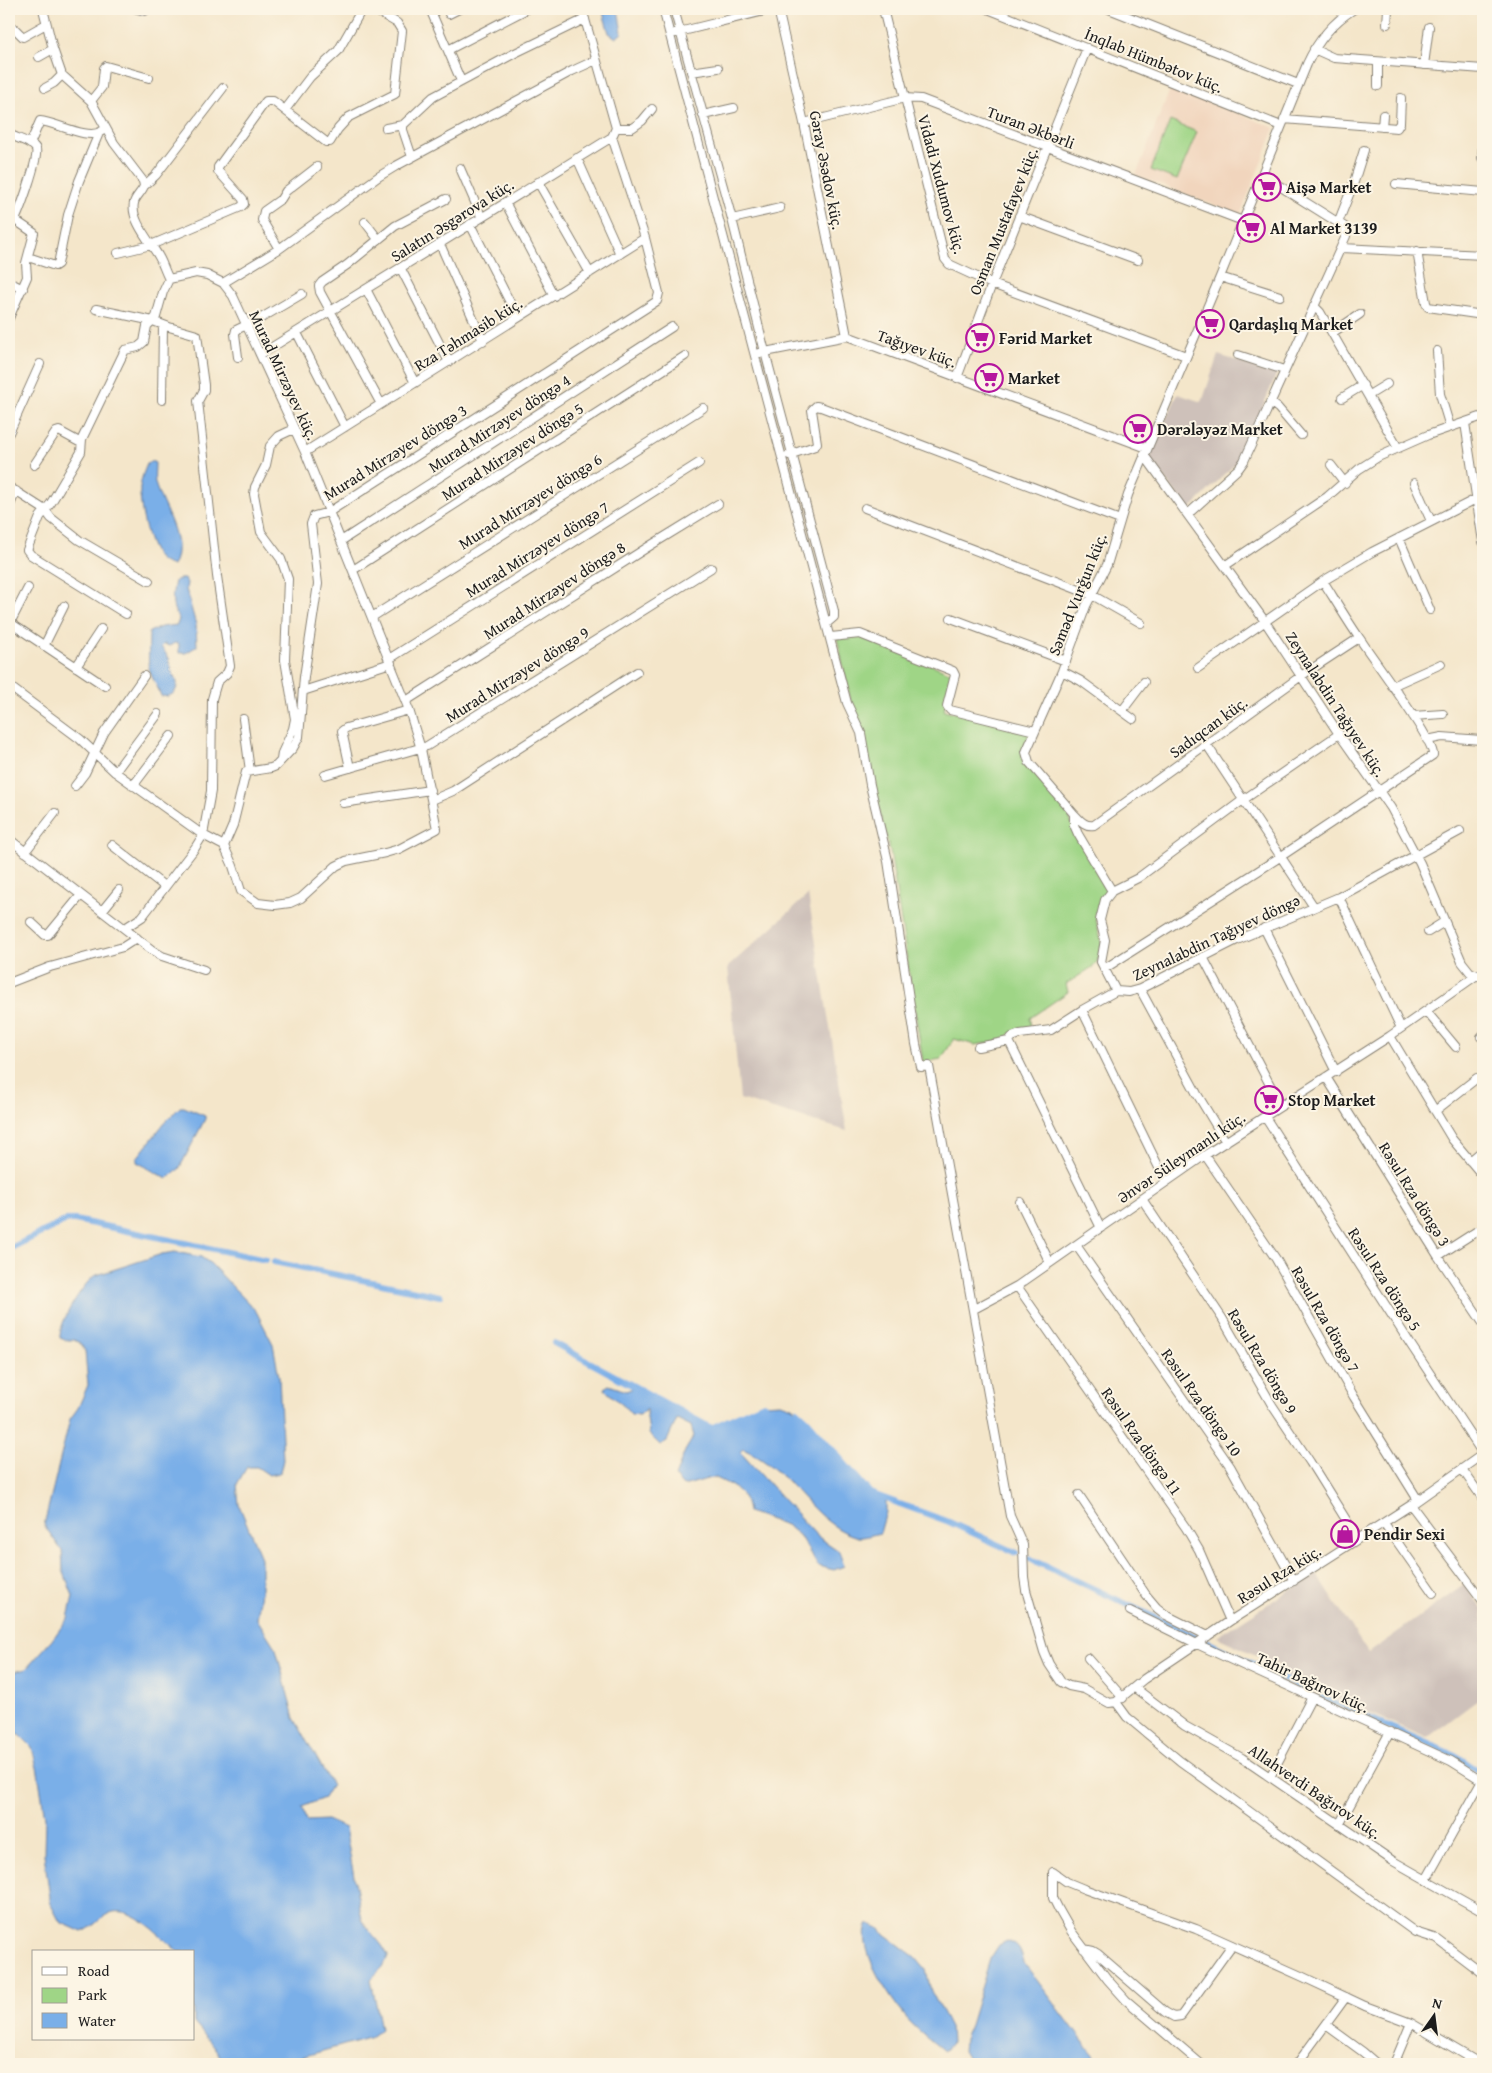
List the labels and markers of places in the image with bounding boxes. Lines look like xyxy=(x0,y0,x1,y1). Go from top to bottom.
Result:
supermarket icon: Aişə Market xyxy=(1252,172,1282,202)
place label: Aişə Market xyxy=(1286,175,1372,199)
supermarket icon: Al Market 3139 xyxy=(1236,213,1266,243)
place label: Al Market 3139 xyxy=(1270,216,1377,240)
supermarket icon: Qardaşlıq Market xyxy=(1195,309,1225,339)
place label: Qardaşlıq Market xyxy=(1229,312,1353,336)
supermarket icon: Fərid Market xyxy=(965,323,995,353)
place label: Fərid Market xyxy=(999,326,1092,350)
supermarket icon: Market xyxy=(974,363,1004,393)
place label: Market xyxy=(1008,366,1060,390)
supermarket icon: Dərələyəz Market xyxy=(1123,414,1153,444)
place label: Dərələyəz Market xyxy=(1157,417,1283,441)
supermarket icon: Stop Market xyxy=(1254,1085,1284,1115)
place label: Stop Market xyxy=(1288,1088,1376,1112)
shop icon: Pendir Sexi xyxy=(1330,1519,1360,1549)
place label: Pendir Sexi xyxy=(1364,1522,1445,1546)

